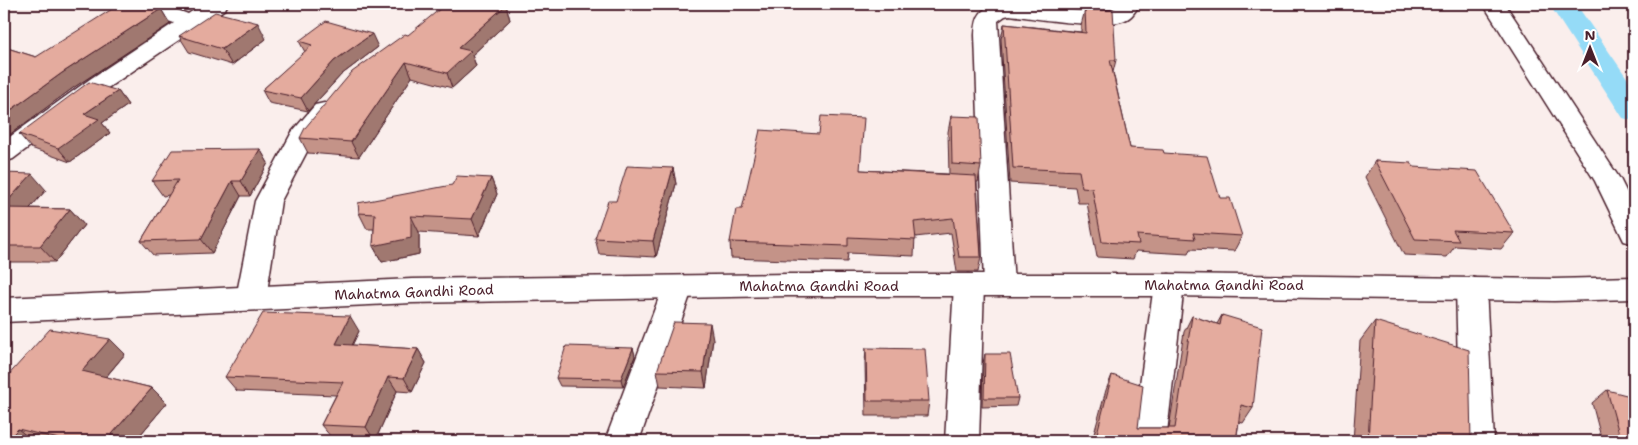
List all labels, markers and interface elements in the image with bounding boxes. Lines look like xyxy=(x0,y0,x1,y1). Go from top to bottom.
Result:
north arrow xyxy=(1566,22,1616,72)
text: N xyxy=(1584,26,1596,44)
street label: Mahatma Gandhi Road xyxy=(1144,276,1304,294)
street label: Mahatma Gandhi Road xyxy=(739,277,899,295)
street label: Mahatma Gandhi Road xyxy=(334,280,494,304)

